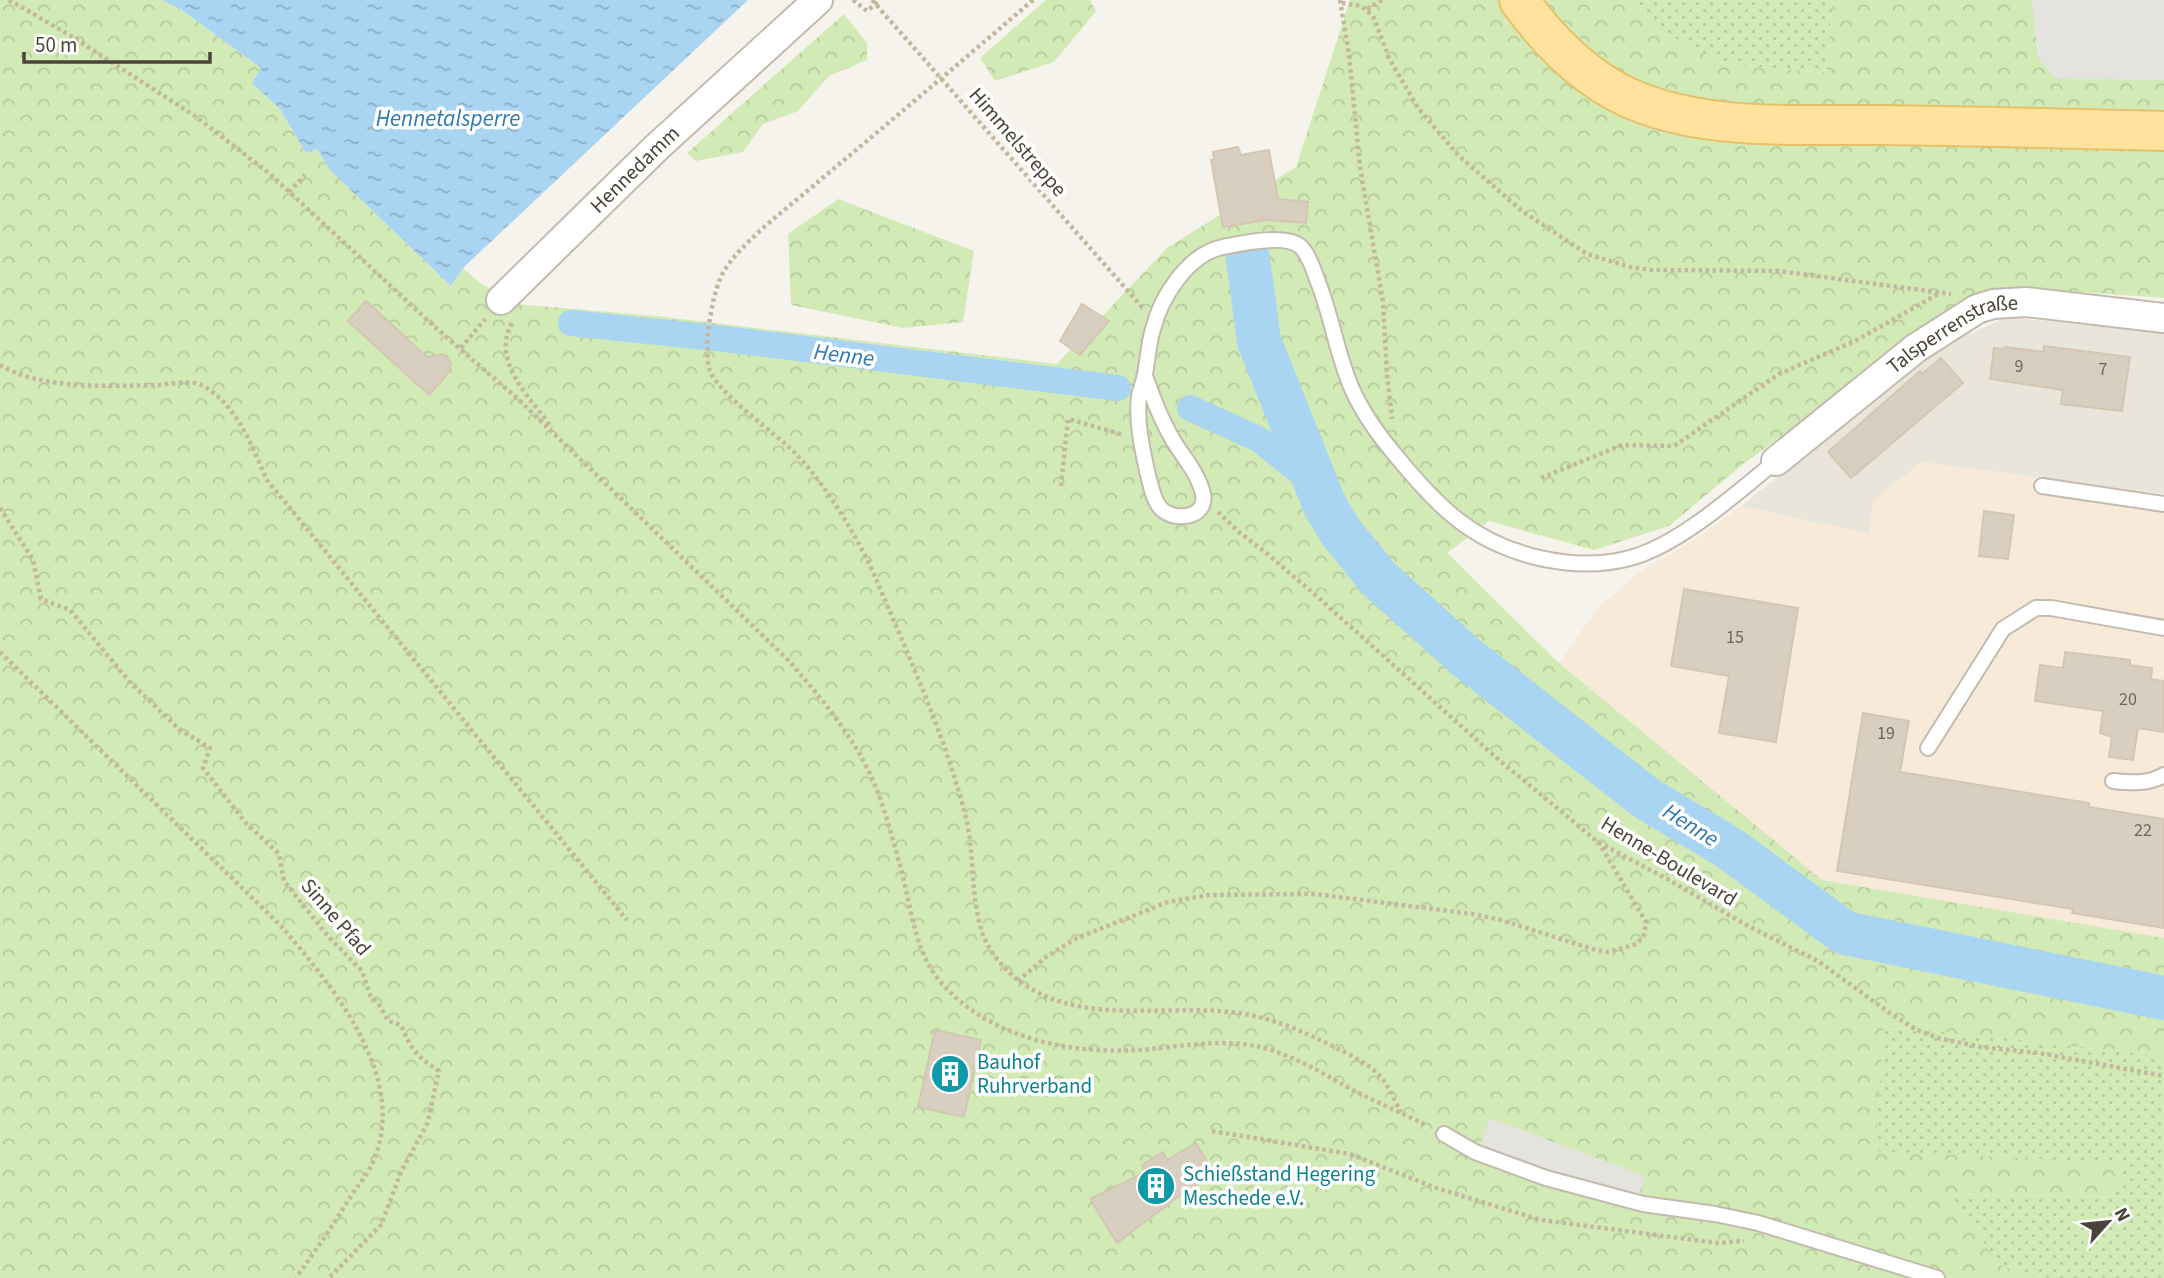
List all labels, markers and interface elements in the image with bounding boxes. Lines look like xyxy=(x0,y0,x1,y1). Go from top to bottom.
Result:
scale bar xyxy=(24,21,210,65)
text: 50 m xyxy=(35,30,77,60)
street label: Himmelstreppe xyxy=(962,81,1074,203)
water label: Hennetalsperre xyxy=(376,102,520,135)
street label: Hennedamm xyxy=(583,119,686,220)
street label: Talsperrenstraße xyxy=(1880,288,2019,381)
water label: Henne xyxy=(812,335,876,375)
house number: 9 xyxy=(2015,354,2024,379)
house number: 7 xyxy=(2099,357,2108,382)
house number: 15 xyxy=(1726,625,1744,650)
house number: 20 xyxy=(2119,687,2137,712)
house number: 19 xyxy=(1877,721,1895,746)
water label: Henne xyxy=(1657,795,1725,855)
street label: Henne-Boulevard xyxy=(1595,808,1743,914)
house number: 22 xyxy=(2134,818,2152,843)
street label: Sinne Pfad xyxy=(294,872,378,962)
place label: Bauhof Ruhrverband xyxy=(977,1047,1092,1101)
building icon: Bauhof Ruhrverband xyxy=(929,1053,971,1095)
place label: Schießstand Hegering Meschede e.V. xyxy=(1183,1159,1375,1213)
building icon: Schießstand Hegering Meschede e.V. xyxy=(1135,1165,1177,1207)
north arrow xyxy=(2073,1187,2143,1257)
text: N xyxy=(2107,1203,2137,1227)

